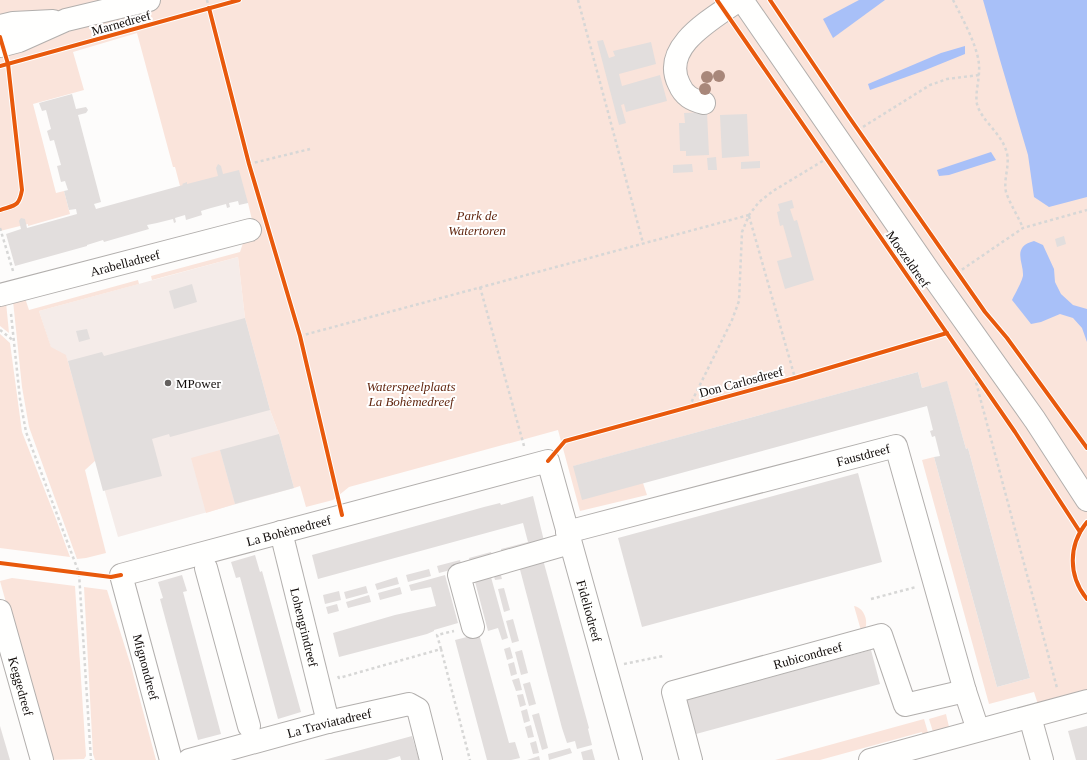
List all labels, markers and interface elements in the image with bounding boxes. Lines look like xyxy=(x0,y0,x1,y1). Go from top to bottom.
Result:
street label: Marnedreef xyxy=(90,7,153,39)
park label: Park de Watertoren xyxy=(448,208,506,238)
street label: Moezeldreef xyxy=(883,228,933,291)
street label: Arabelladreef xyxy=(88,246,162,279)
street label: Don Carlosdreef xyxy=(697,363,785,400)
place label: MPower xyxy=(176,376,221,391)
marker: MPower xyxy=(163,378,173,388)
park label: Waterspeelplaats La Bohèmedreef xyxy=(366,379,456,409)
street label: Faustdreef xyxy=(835,440,892,469)
street label: La Bohèmedreef xyxy=(244,512,333,549)
street label: Fideliodreef xyxy=(574,578,605,644)
street label: Lohengrindreef xyxy=(288,586,322,669)
street label: Mignondreef xyxy=(130,632,162,702)
street label: Rubicondreef xyxy=(772,638,844,672)
street label: Keggedreef xyxy=(6,655,37,718)
street label: La Traviatadreef xyxy=(285,705,373,740)

